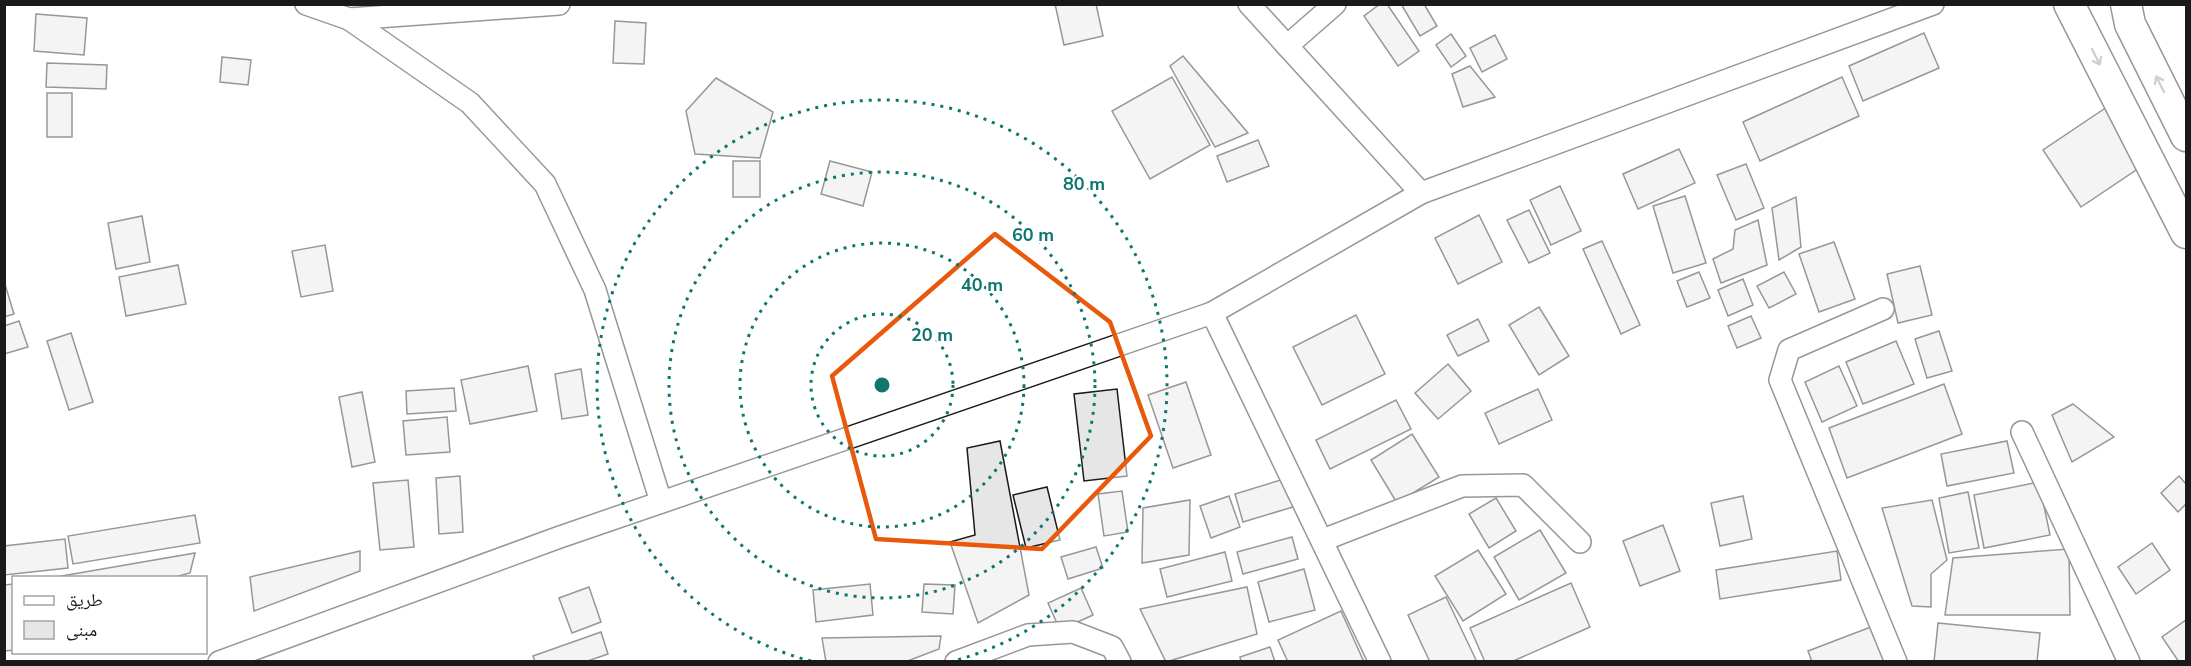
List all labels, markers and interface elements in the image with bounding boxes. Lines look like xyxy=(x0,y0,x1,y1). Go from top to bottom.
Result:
one-way arrow xyxy=(2091,47,2102,65)
one-way arrow xyxy=(2154,75,2166,93)
text: 80 m xyxy=(1063,172,1105,196)
text: 60 m xyxy=(1012,223,1054,247)
text: 40 m xyxy=(961,273,1003,297)
text: 20 m xyxy=(911,323,953,347)
centre of rings xyxy=(872,375,892,395)
legend xyxy=(12,576,207,654)
text: طريق xyxy=(66,588,103,612)
text: مبنى xyxy=(66,618,97,642)

